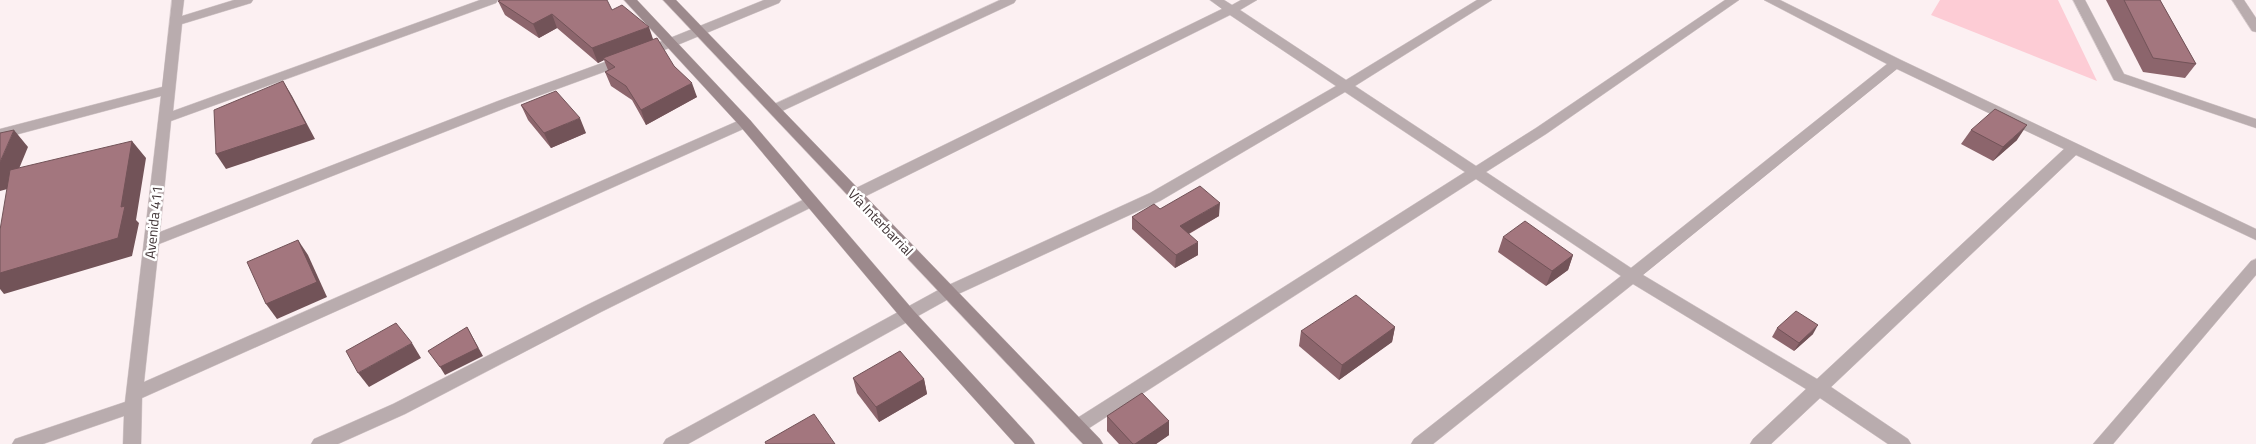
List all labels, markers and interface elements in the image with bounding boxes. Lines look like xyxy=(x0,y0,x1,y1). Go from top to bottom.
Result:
street label: Avenida 411 xyxy=(139,184,167,260)
street label: Vía Interbarrial xyxy=(843,184,919,260)

